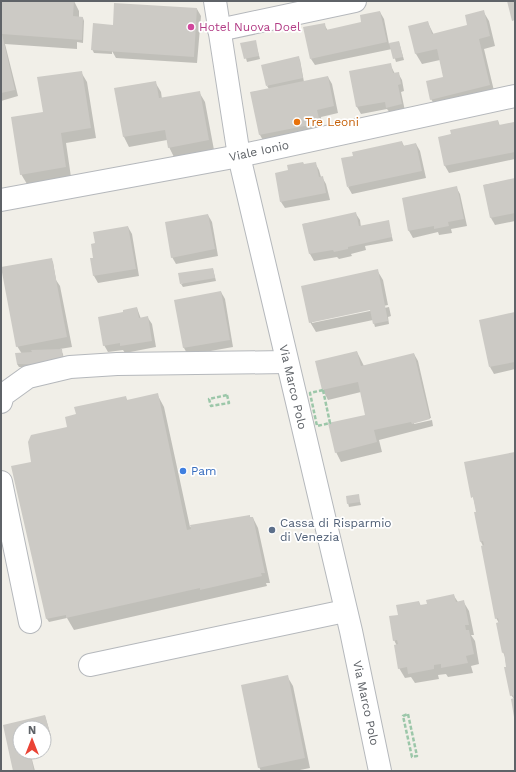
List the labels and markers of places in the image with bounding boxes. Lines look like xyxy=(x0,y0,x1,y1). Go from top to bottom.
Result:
place label: Hotel Nuova Doel xyxy=(199,20,301,34)
marker: Hotel Nuova Doel xyxy=(186,22,196,32)
place label: Tre Leoni xyxy=(305,115,359,129)
marker: Tre Leoni xyxy=(292,117,302,127)
place label: Pam xyxy=(191,464,217,478)
marker: Pam xyxy=(178,466,188,476)
place label: Cassa di Risparmio di Venezia xyxy=(280,516,392,544)
marker: Cassa di Risparmio di Venezia xyxy=(267,525,277,535)

